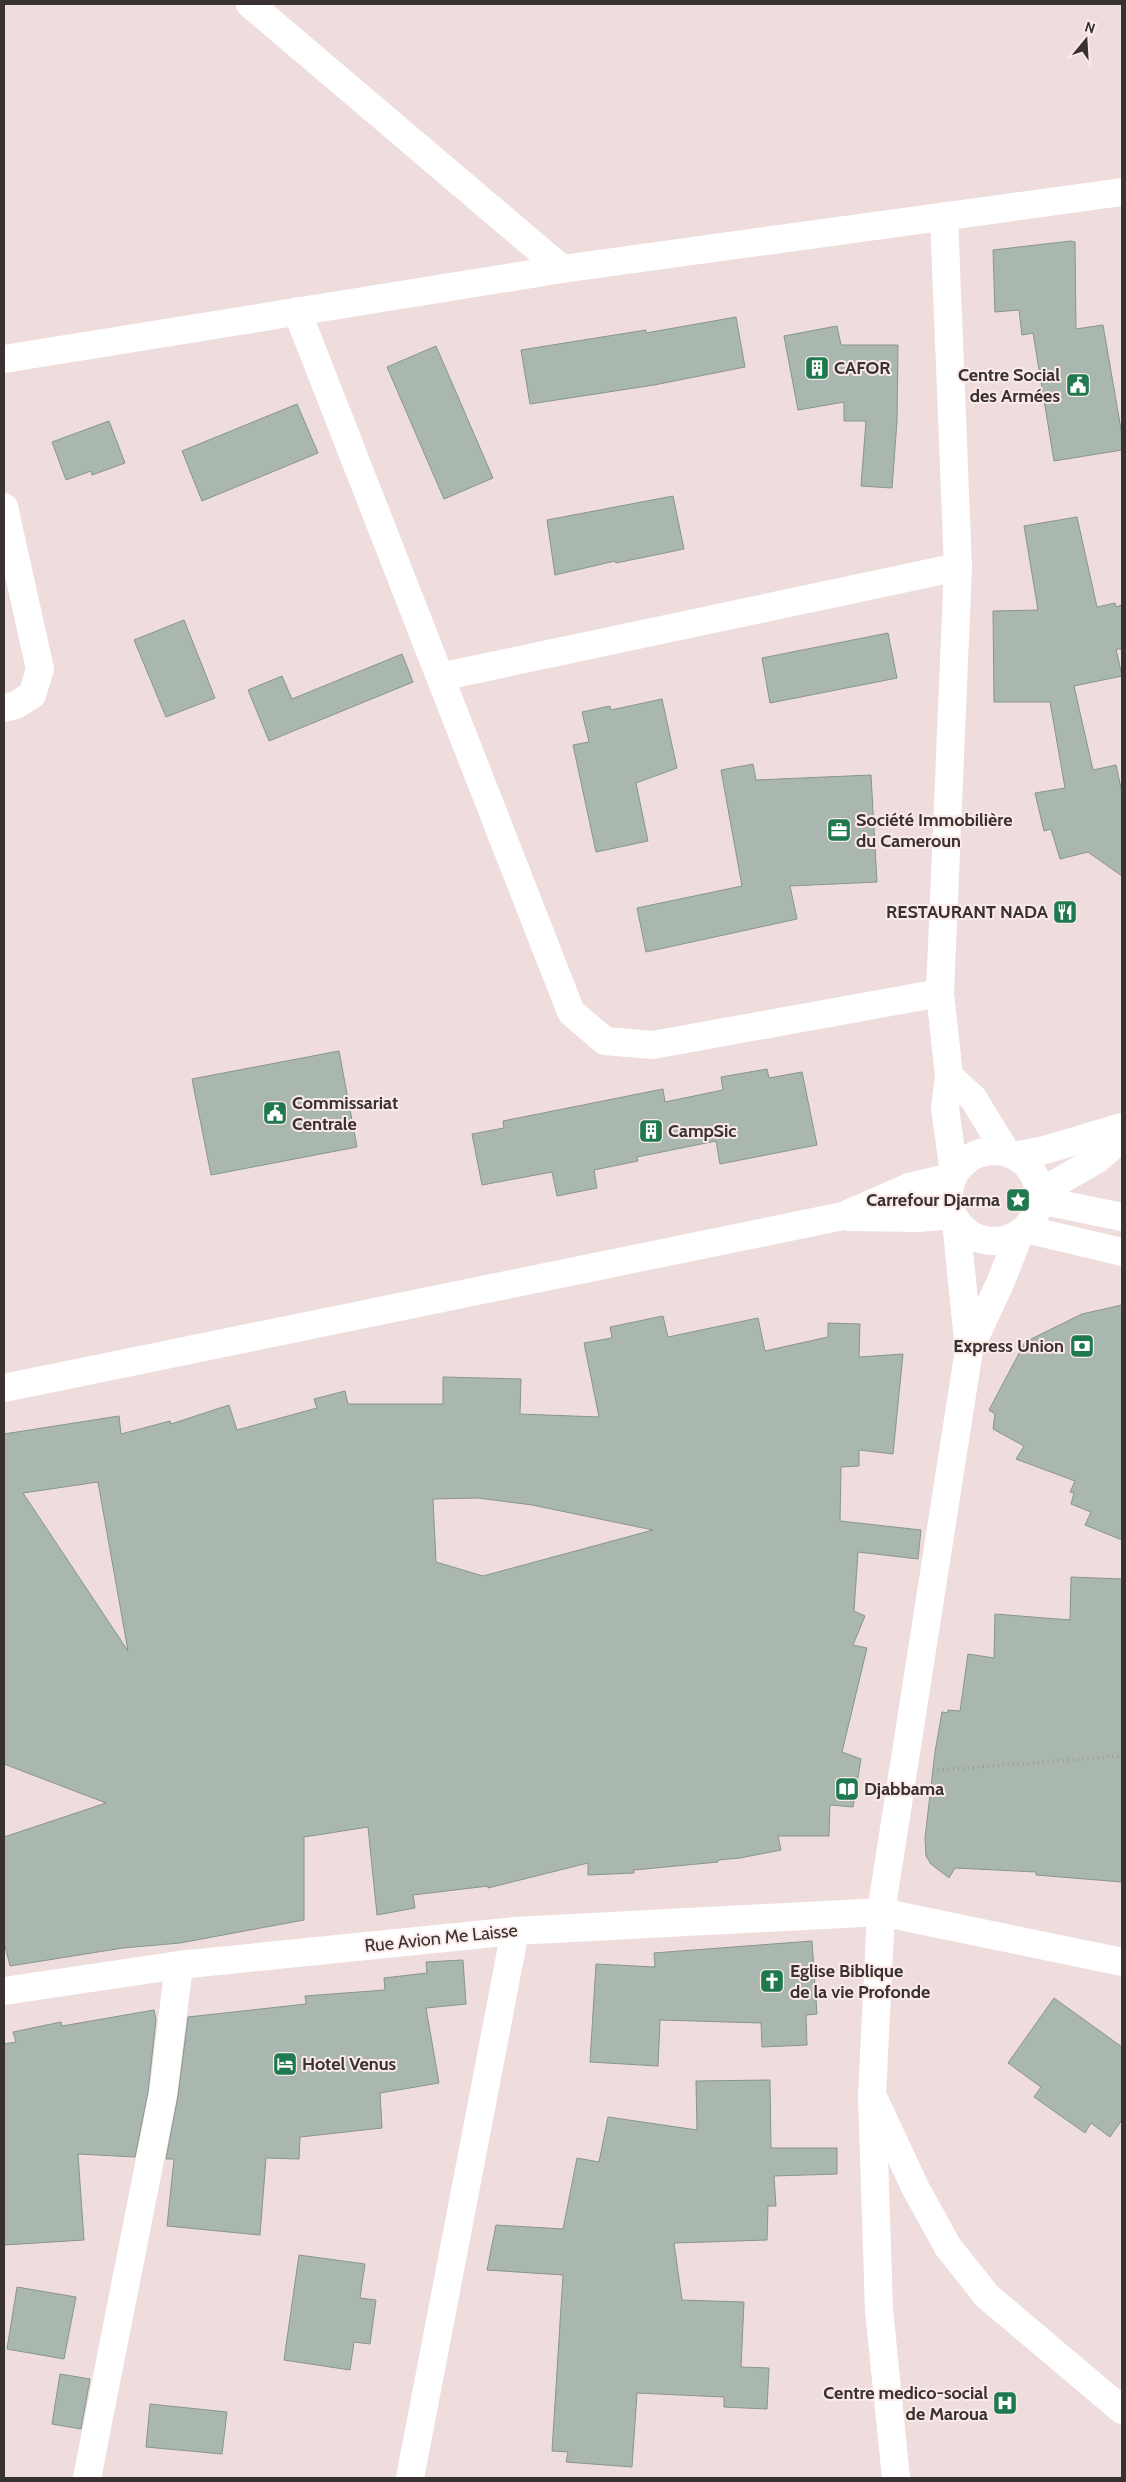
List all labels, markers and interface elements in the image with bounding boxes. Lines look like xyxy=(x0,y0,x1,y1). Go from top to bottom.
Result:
north arrow xyxy=(1061,15,1111,65)
text: N xyxy=(1083,18,1098,38)
building icon: CAFOR xyxy=(804,355,830,381)
place label: CAFOR xyxy=(834,357,891,379)
place label: Centre Social des Armées xyxy=(958,364,1060,407)
public building icon: Centre Social des Armées xyxy=(1065,372,1091,398)
place label: Société Immobilière du Cameroun xyxy=(856,809,1012,852)
office icon: Société Immobilière du Cameroun xyxy=(826,817,852,843)
restaurant icon: RESTAURANT NADA xyxy=(1052,899,1078,925)
place label: RESTAURANT NADA xyxy=(886,901,1049,923)
place label: Commissariat Centrale xyxy=(292,1092,398,1135)
public building icon: Commissariat Centrale xyxy=(262,1100,288,1126)
building icon: CampSic xyxy=(638,1118,664,1144)
place label: CampSic xyxy=(668,1120,736,1142)
place icon: Carrefour Djarma xyxy=(1005,1187,1031,1213)
place label: Carrefour Djarma xyxy=(866,1189,1000,1211)
bank icon: Express Union xyxy=(1069,1333,1095,1359)
place label: Express Union xyxy=(953,1335,1064,1357)
library icon: Djabbama xyxy=(834,1776,860,1802)
place label: Djabbama xyxy=(864,1778,944,1800)
street label: Rue Avion Me Laisse xyxy=(363,1919,519,1957)
place label: Eglise Biblique de la vie Profonde xyxy=(790,1960,930,2003)
church icon: Eglise Biblique de la vie Profonde xyxy=(759,1968,785,1994)
hotel icon: Hotel Venus xyxy=(272,2051,298,2077)
place label: Hotel Venus xyxy=(302,2053,397,2075)
place label: Centre medico-social de Maroua xyxy=(823,2382,988,2425)
hospital icon: Centre medico-social de Maroua xyxy=(992,2390,1018,2416)

